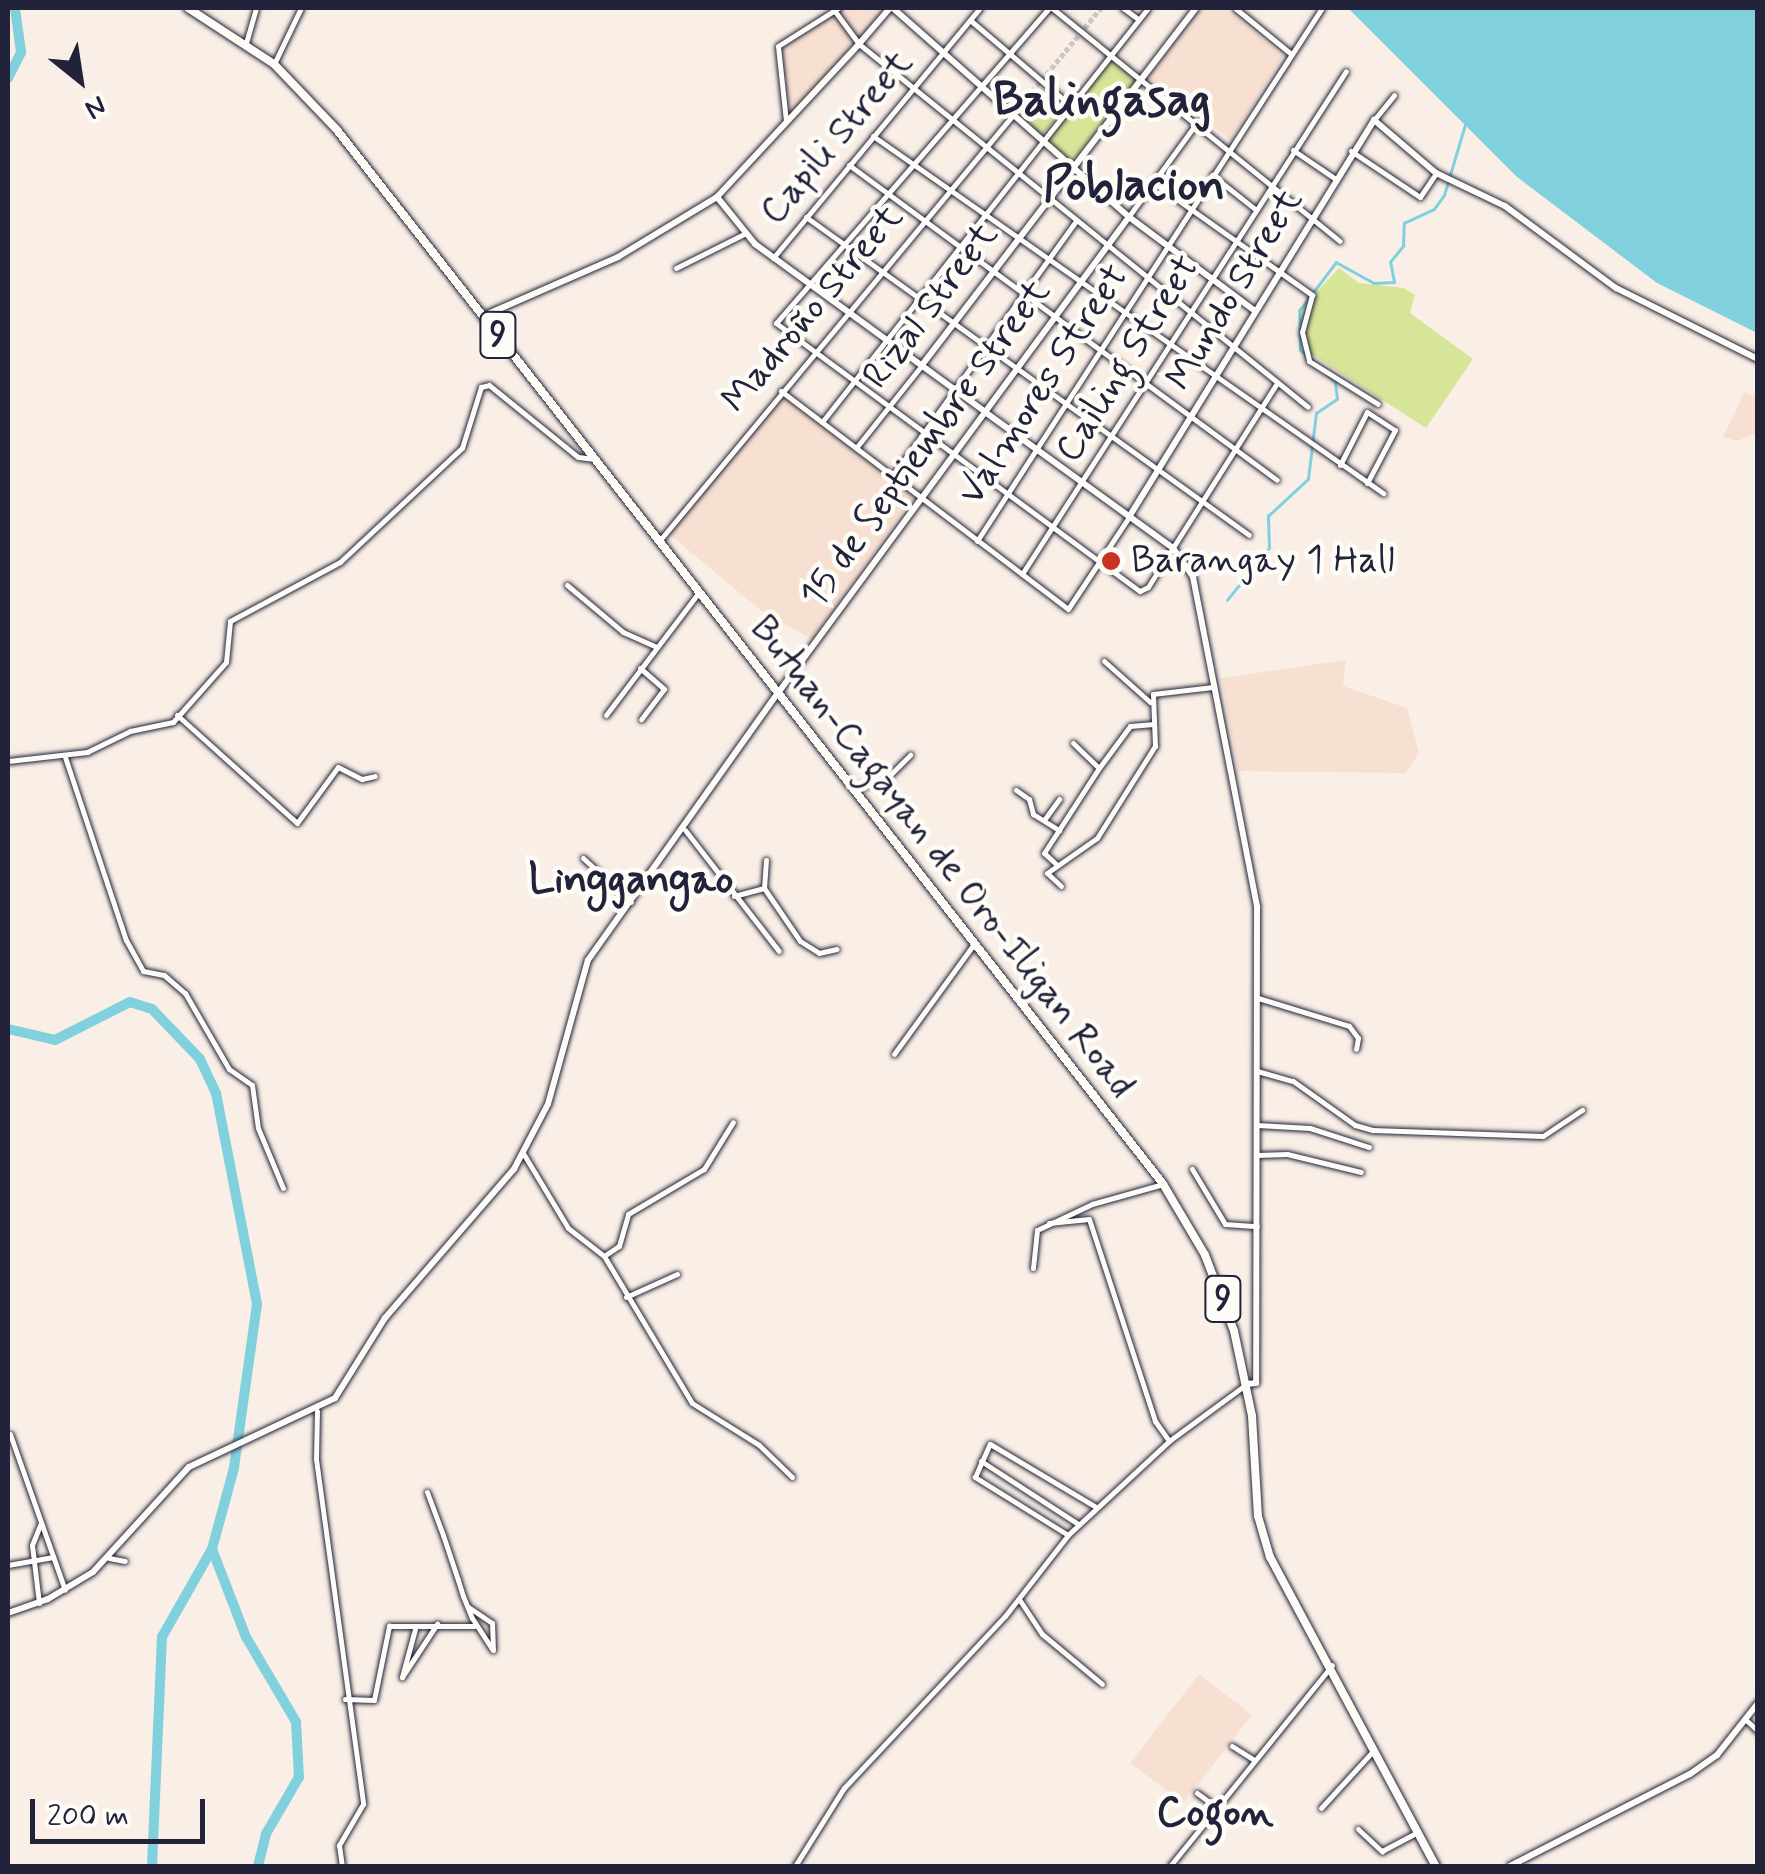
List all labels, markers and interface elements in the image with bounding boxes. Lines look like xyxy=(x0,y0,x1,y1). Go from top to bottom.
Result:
north arrow xyxy=(30,30,130,130)
street label: Capili Street xyxy=(751,42,923,234)
district label: Balingasag xyxy=(993,72,1211,130)
text: N xyxy=(78,86,113,127)
district label: Poblacion xyxy=(1043,157,1225,215)
street label: Mundo Street xyxy=(1157,181,1313,399)
street label: Madroño Street xyxy=(713,196,913,422)
street label: Rizal Street xyxy=(854,214,1008,398)
street label: Cailing Street xyxy=(1047,248,1209,470)
street label: Valmores Street xyxy=(950,257,1138,513)
street label: 15 de Septiembre Street xyxy=(790,269,1062,619)
road number: 9 xyxy=(478,305,518,365)
place label: Barangay 1 Hall xyxy=(1131,538,1395,584)
marker: Barangay 1 Hall xyxy=(1100,550,1122,572)
street label: Butuan-Cagayan de Oro-Iligan Road xyxy=(742,610,1142,1104)
district label: Linggangao xyxy=(528,856,734,906)
road number: 9 xyxy=(1203,1269,1243,1329)
scale bar xyxy=(35,1779,210,1841)
district label: Cogon xyxy=(1157,1789,1273,1839)
text: 200 m xyxy=(47,1797,129,1836)

